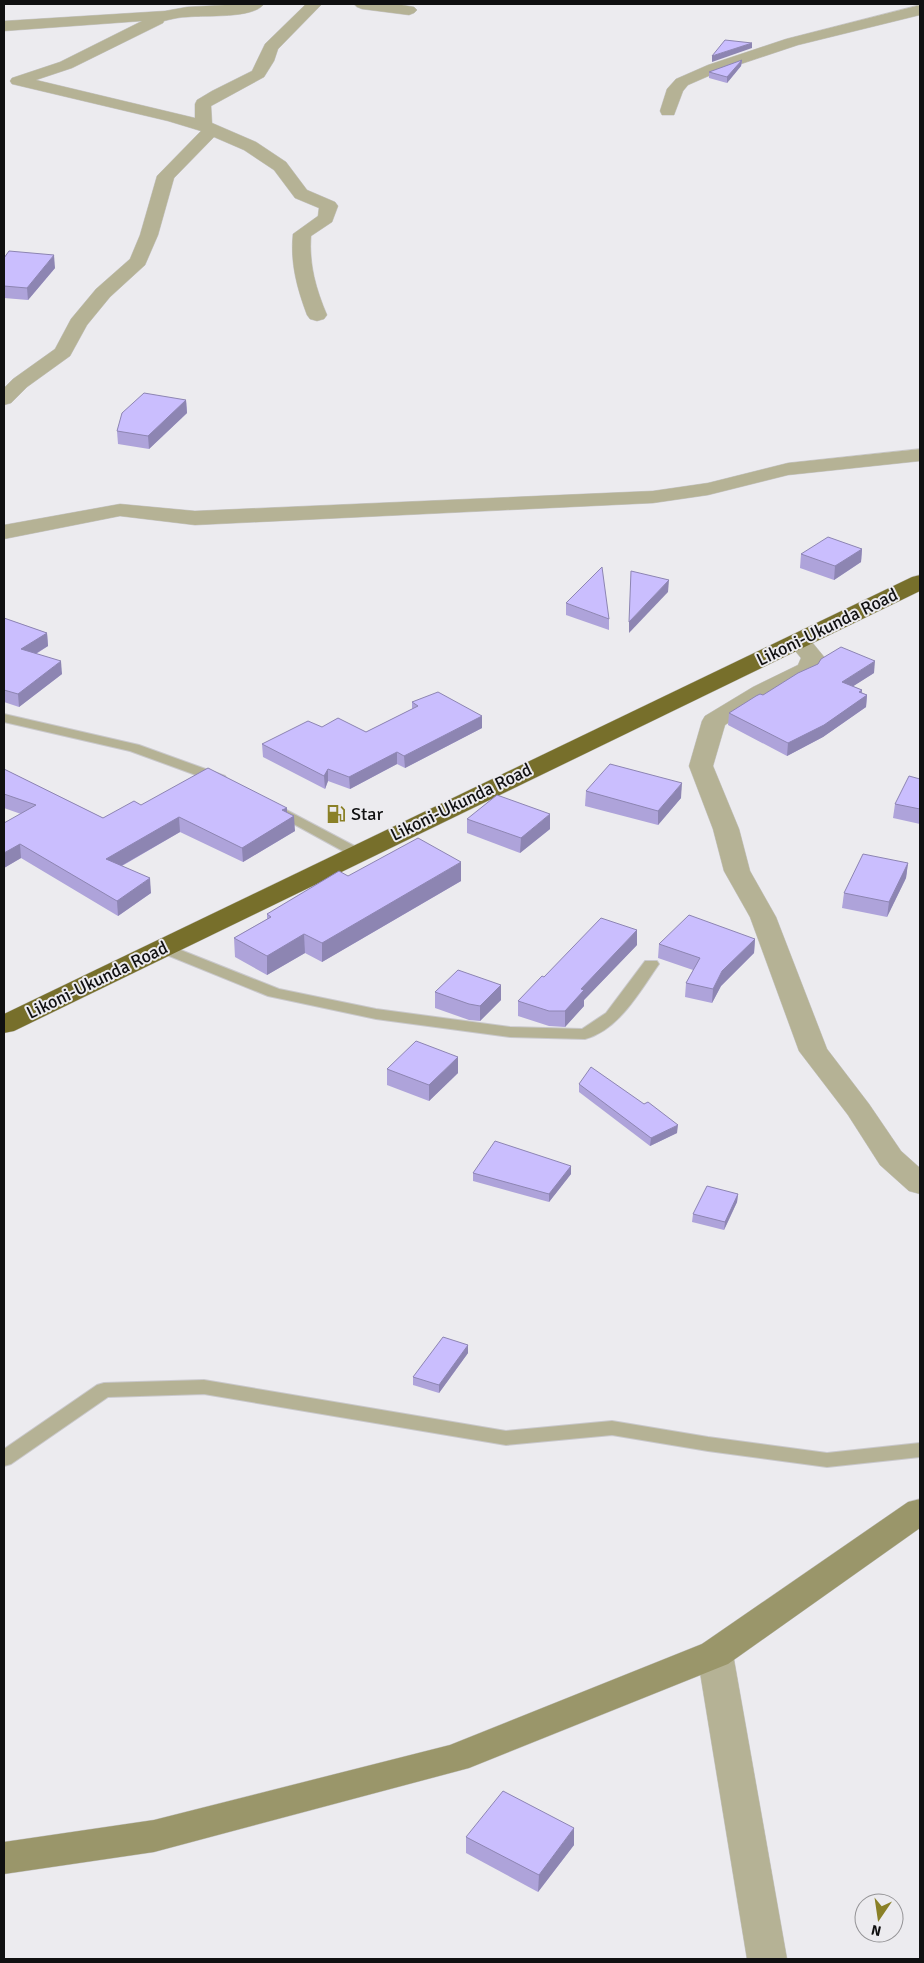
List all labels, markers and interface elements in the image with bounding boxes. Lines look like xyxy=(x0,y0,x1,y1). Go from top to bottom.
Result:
street label: Likoni-Ukunda Road xyxy=(753,583,901,671)
street label: Likoni-Ukunda Road xyxy=(387,758,535,846)
fuel station icon: Star xyxy=(325,803,347,825)
place label: Star xyxy=(351,803,383,825)
street label: Likoni-Ukunda Road xyxy=(23,936,171,1024)
north arrow xyxy=(854,1893,904,1943)
text: N xyxy=(870,1921,883,1940)

